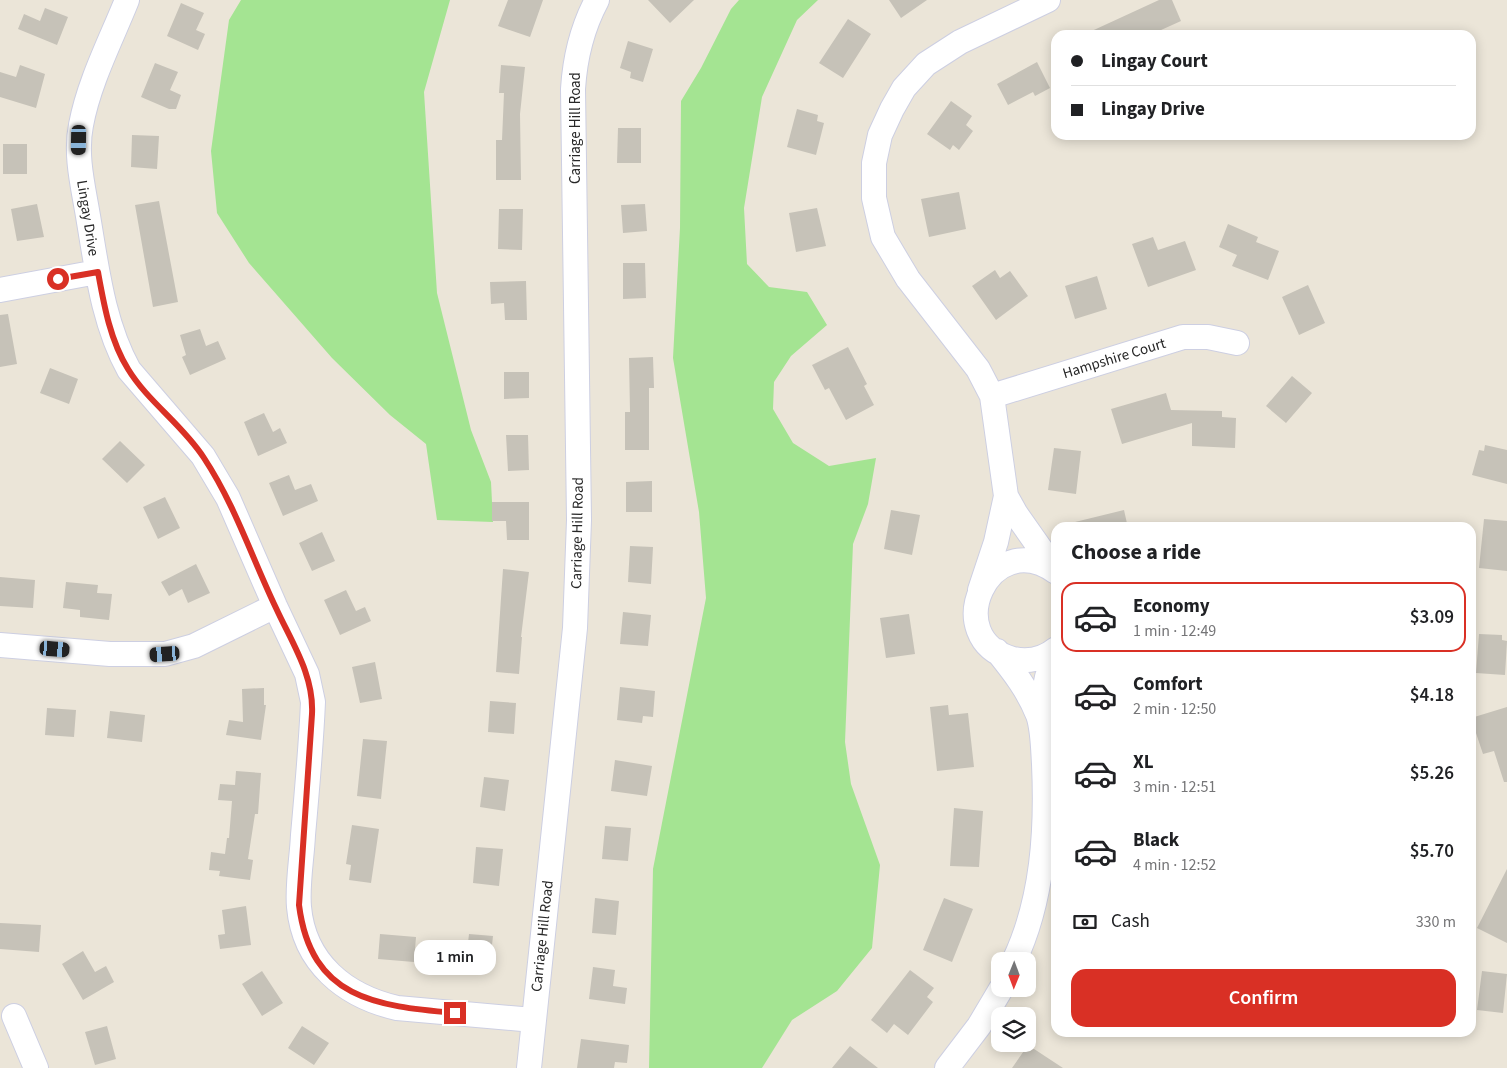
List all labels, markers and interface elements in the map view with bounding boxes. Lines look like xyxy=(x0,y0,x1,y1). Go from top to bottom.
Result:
text: Lingay Court xyxy=(1101,48,1208,75)
street label: Carriage Hill Road xyxy=(565,72,586,184)
text: Lingay Drive xyxy=(1101,96,1205,123)
car xyxy=(71,125,86,155)
street label: Lingay Drive xyxy=(71,179,104,258)
route start xyxy=(47,268,69,290)
street label: Hampshire Court xyxy=(1060,333,1168,384)
street label: Carriage Hill Road xyxy=(566,477,589,589)
text: Choose a ride xyxy=(1071,536,1201,568)
text: Economy xyxy=(1133,593,1210,620)
icon: car xyxy=(1073,595,1118,640)
text: $3.09 xyxy=(1410,604,1454,631)
text: 1 min · 12:49 xyxy=(1133,620,1216,642)
car xyxy=(39,640,70,658)
car xyxy=(149,645,180,663)
text: Comfort xyxy=(1133,671,1203,698)
icon: car xyxy=(1073,673,1118,718)
text: $4.18 xyxy=(1410,682,1454,709)
text: 2 min · 12:50 xyxy=(1133,698,1216,720)
text: XL xyxy=(1133,749,1154,776)
icon: car xyxy=(1073,751,1118,796)
text: $5.26 xyxy=(1410,760,1454,787)
text: 3 min · 12:51 xyxy=(1133,776,1216,798)
text: Black xyxy=(1133,827,1179,854)
icon: car xyxy=(1073,829,1118,874)
text: $5.70 xyxy=(1410,838,1454,865)
text: 4 min · 12:52 xyxy=(1133,854,1216,876)
street label: Carriage Hill Road xyxy=(526,879,559,993)
icon: cash xyxy=(1071,908,1099,936)
text: Cash xyxy=(1111,908,1150,935)
text: 330 m xyxy=(1416,911,1456,933)
callout: 1 min xyxy=(414,940,496,976)
text: 1 min xyxy=(436,946,474,968)
north arrow xyxy=(991,952,1036,998)
map controls xyxy=(991,952,1036,1052)
button: Confirm xyxy=(1071,969,1456,1027)
route end xyxy=(444,1002,466,1024)
button: layers xyxy=(991,1007,1036,1052)

